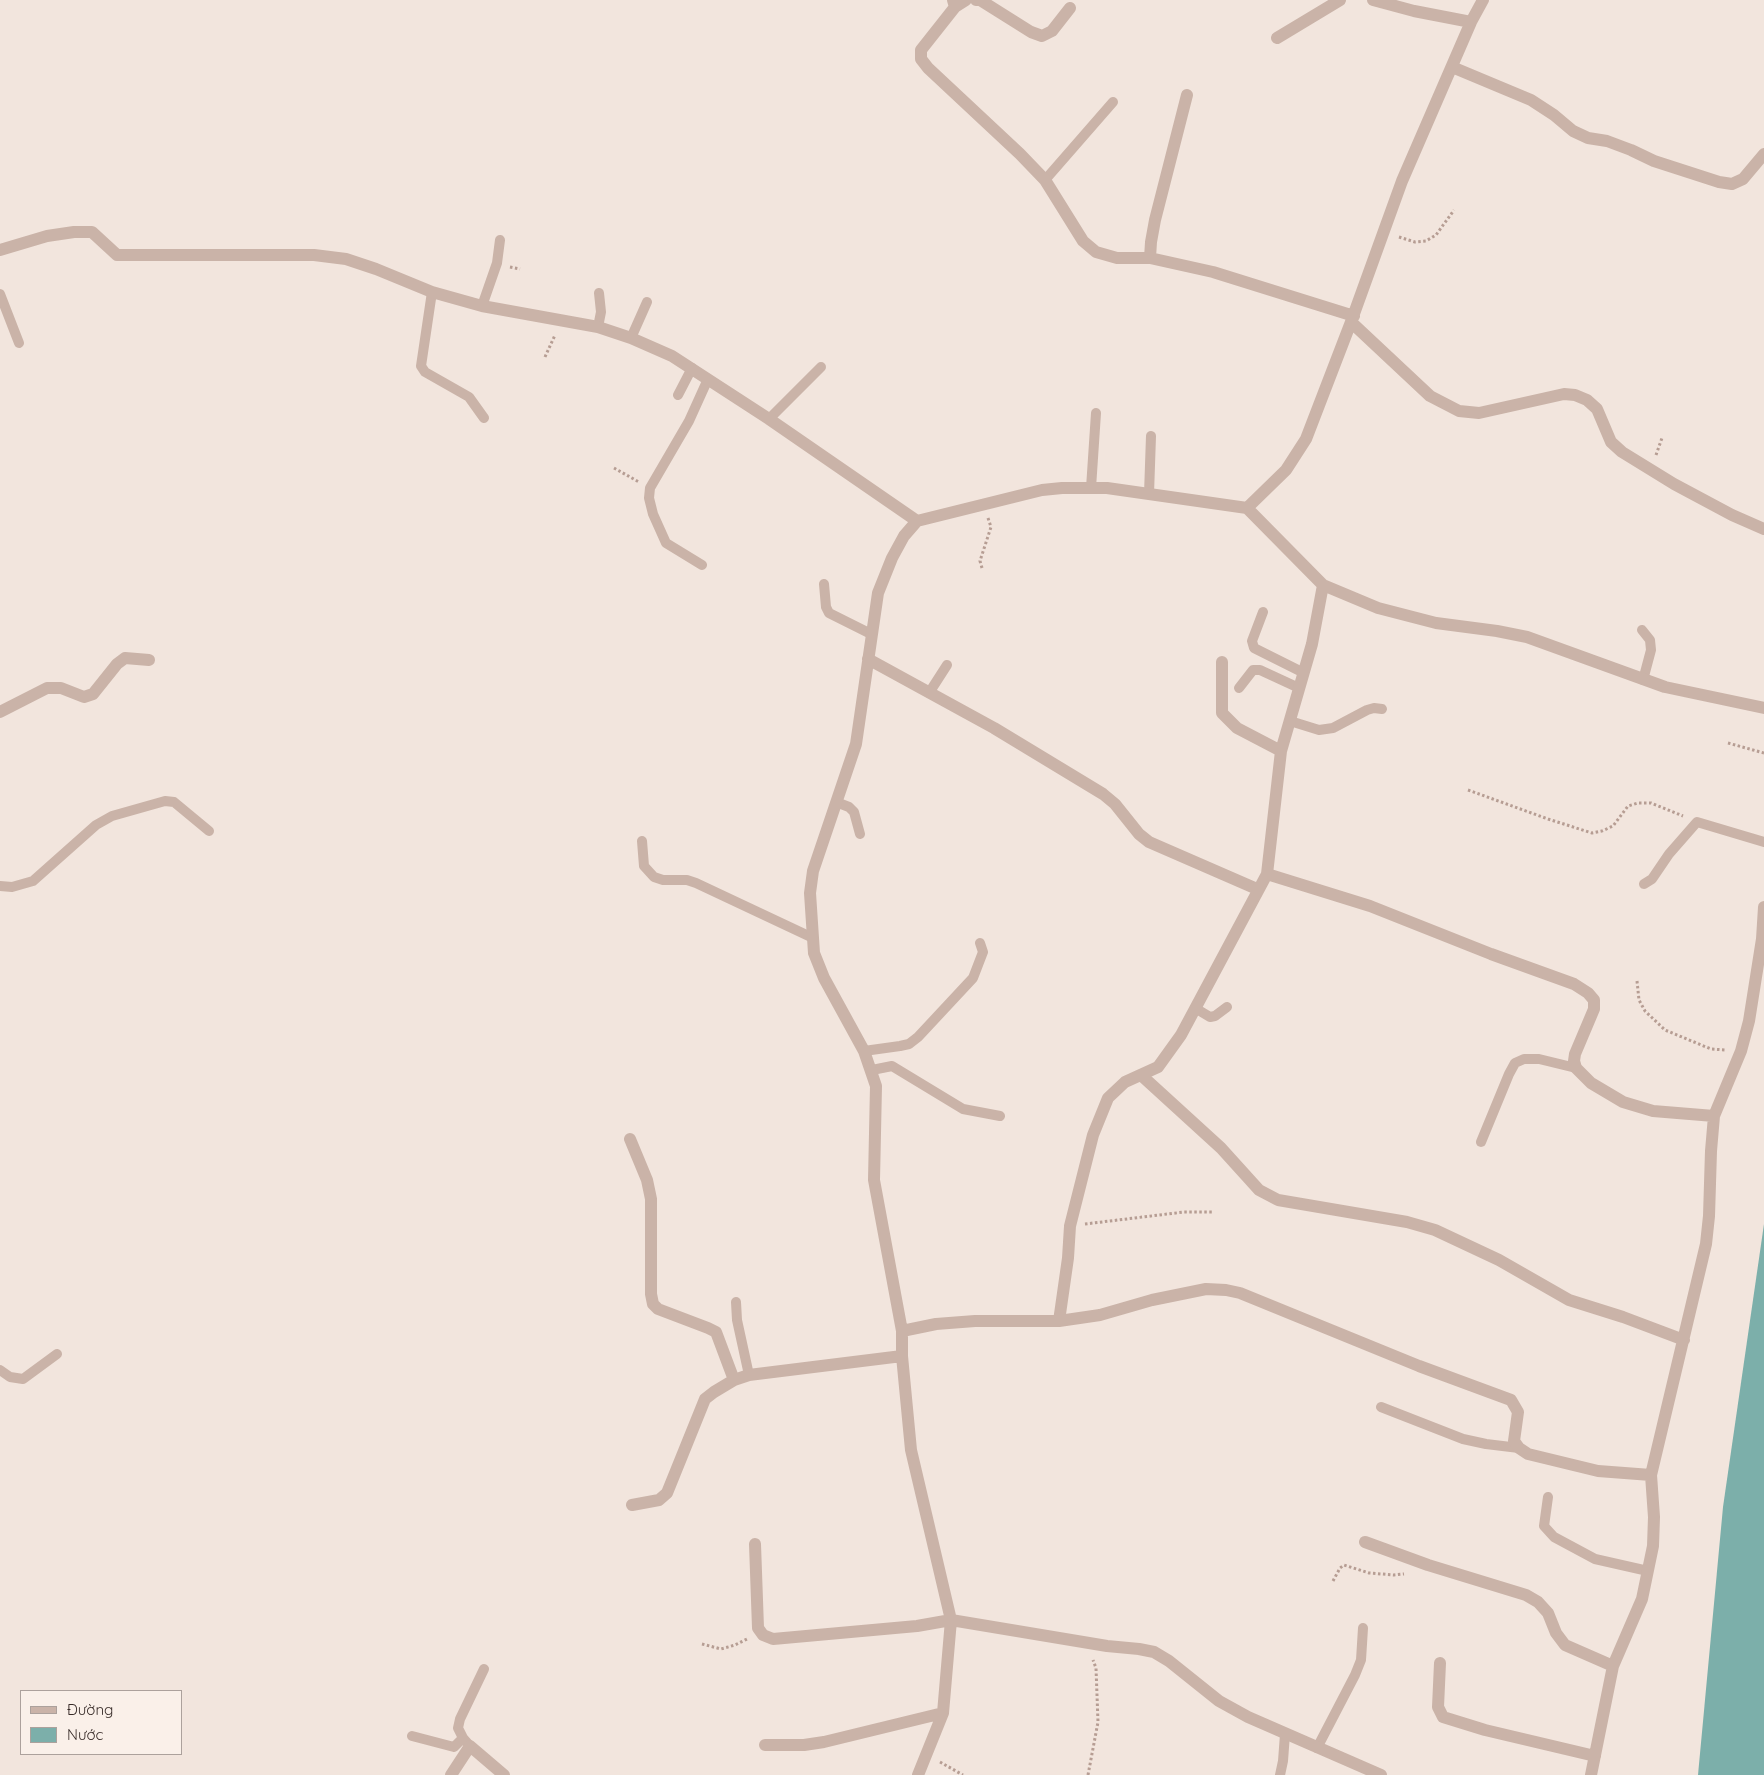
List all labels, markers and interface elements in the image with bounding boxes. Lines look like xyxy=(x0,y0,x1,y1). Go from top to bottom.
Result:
legend xyxy=(20,1690,182,1755)
text: Đường xyxy=(67,1700,113,1719)
text: Nước xyxy=(67,1725,103,1744)

